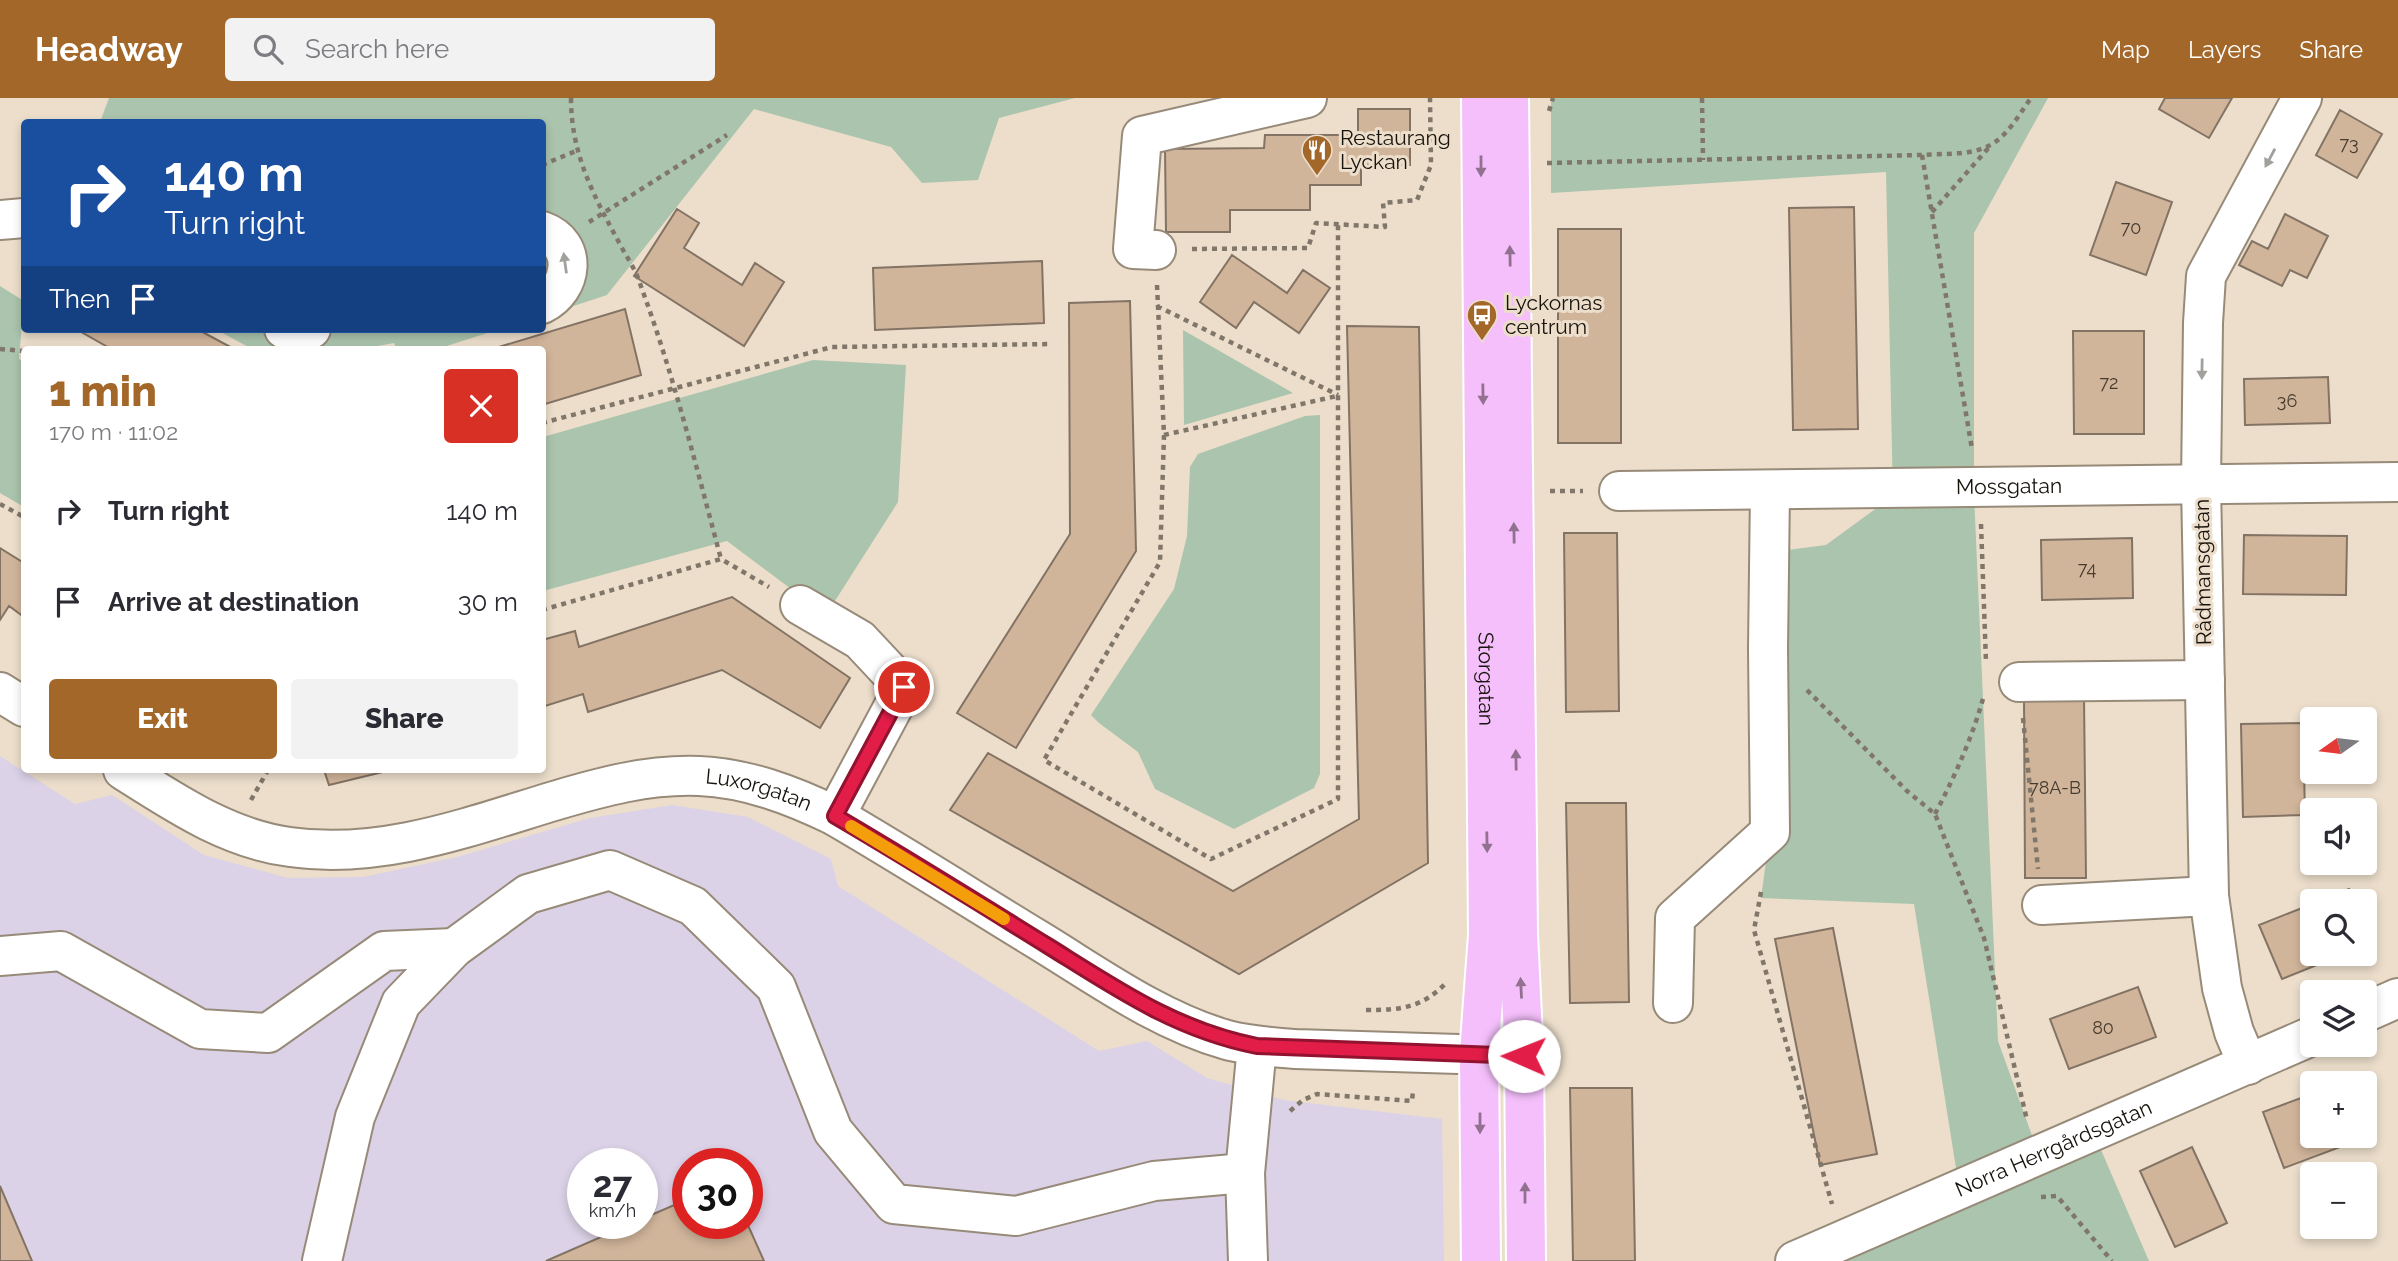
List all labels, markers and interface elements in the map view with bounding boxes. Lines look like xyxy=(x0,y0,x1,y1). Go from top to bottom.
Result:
search box xyxy=(225,18,715,81)
text: Headway xyxy=(35,30,183,69)
icon: search xyxy=(249,30,287,68)
text: Search here xyxy=(305,34,449,64)
text: Map xyxy=(2101,35,2150,64)
text: Layers xyxy=(2188,35,2261,64)
text: Share xyxy=(2299,35,2363,64)
place label: Restaurang Lyckan xyxy=(1340,125,1451,174)
restaurant icon: Restaurang Lyckan xyxy=(1300,133,1334,177)
house number: 73 xyxy=(2339,133,2359,154)
text: 140 m xyxy=(164,145,304,202)
icon: right xyxy=(49,147,140,238)
one-way arrow xyxy=(2264,148,2276,168)
one-way arrow xyxy=(1475,155,1486,177)
text: Turn right xyxy=(164,204,305,241)
house number: 70 xyxy=(2121,217,2141,238)
one-way arrow xyxy=(1504,245,1516,267)
one-way arrow xyxy=(560,252,571,274)
icon: arrive xyxy=(124,280,162,318)
text: Then xyxy=(49,284,110,314)
place label: Lyckornas centrum xyxy=(1505,290,1602,339)
bus stop icon: Lyckornas centrum xyxy=(1465,298,1499,342)
one-way arrow xyxy=(2196,359,2208,381)
text: 1 min xyxy=(49,367,157,416)
button: close xyxy=(444,369,518,443)
house number: 72 xyxy=(2099,372,2119,393)
one-way arrow xyxy=(1477,383,1489,405)
house number: 36 xyxy=(2277,390,2297,411)
text: 170 m · 11:02 xyxy=(49,418,178,445)
street label: Mossgatan xyxy=(1956,473,2062,499)
icon: right xyxy=(49,492,87,530)
text: Turn right xyxy=(108,496,229,526)
text: 140 m xyxy=(446,496,518,526)
street label: Rådmansgatan xyxy=(2189,499,2216,645)
one-way arrow xyxy=(1508,521,1519,543)
house number: 74 xyxy=(2078,558,2096,579)
icon: arrive xyxy=(49,583,87,621)
text: Arrive at destination xyxy=(108,587,359,617)
text: 30 m xyxy=(458,587,518,617)
street label: Storgatan xyxy=(1473,632,1499,726)
pin xyxy=(874,657,934,717)
icon: arrive xyxy=(885,668,923,706)
button: Exit xyxy=(49,679,277,759)
button: Share xyxy=(291,679,518,759)
north arrow xyxy=(2300,707,2376,784)
map controls xyxy=(2300,707,2377,1239)
one-way arrow xyxy=(1510,749,1522,771)
street label: Luxorgatan xyxy=(704,763,816,816)
house number: 78A-B xyxy=(2029,777,2081,798)
button: sound xyxy=(2300,798,2377,875)
one-way arrow xyxy=(1482,831,1493,853)
button: search xyxy=(2300,889,2377,966)
one-way arrow xyxy=(1515,976,1526,998)
button: layers xyxy=(2300,980,2377,1057)
house number: 80 xyxy=(2092,1017,2114,1038)
position arrow xyxy=(1487,1019,1561,1093)
button: + xyxy=(2300,1071,2377,1148)
street label: Norra Herrgårdsgatan xyxy=(1951,1094,2156,1202)
one-way arrow xyxy=(1474,1113,1486,1135)
speed limit sign: 30 xyxy=(672,1148,763,1239)
button: − xyxy=(2300,1162,2377,1239)
text: 27 xyxy=(593,1164,632,1205)
one-way arrow xyxy=(1519,1182,1531,1204)
text: km/h xyxy=(589,1200,636,1221)

